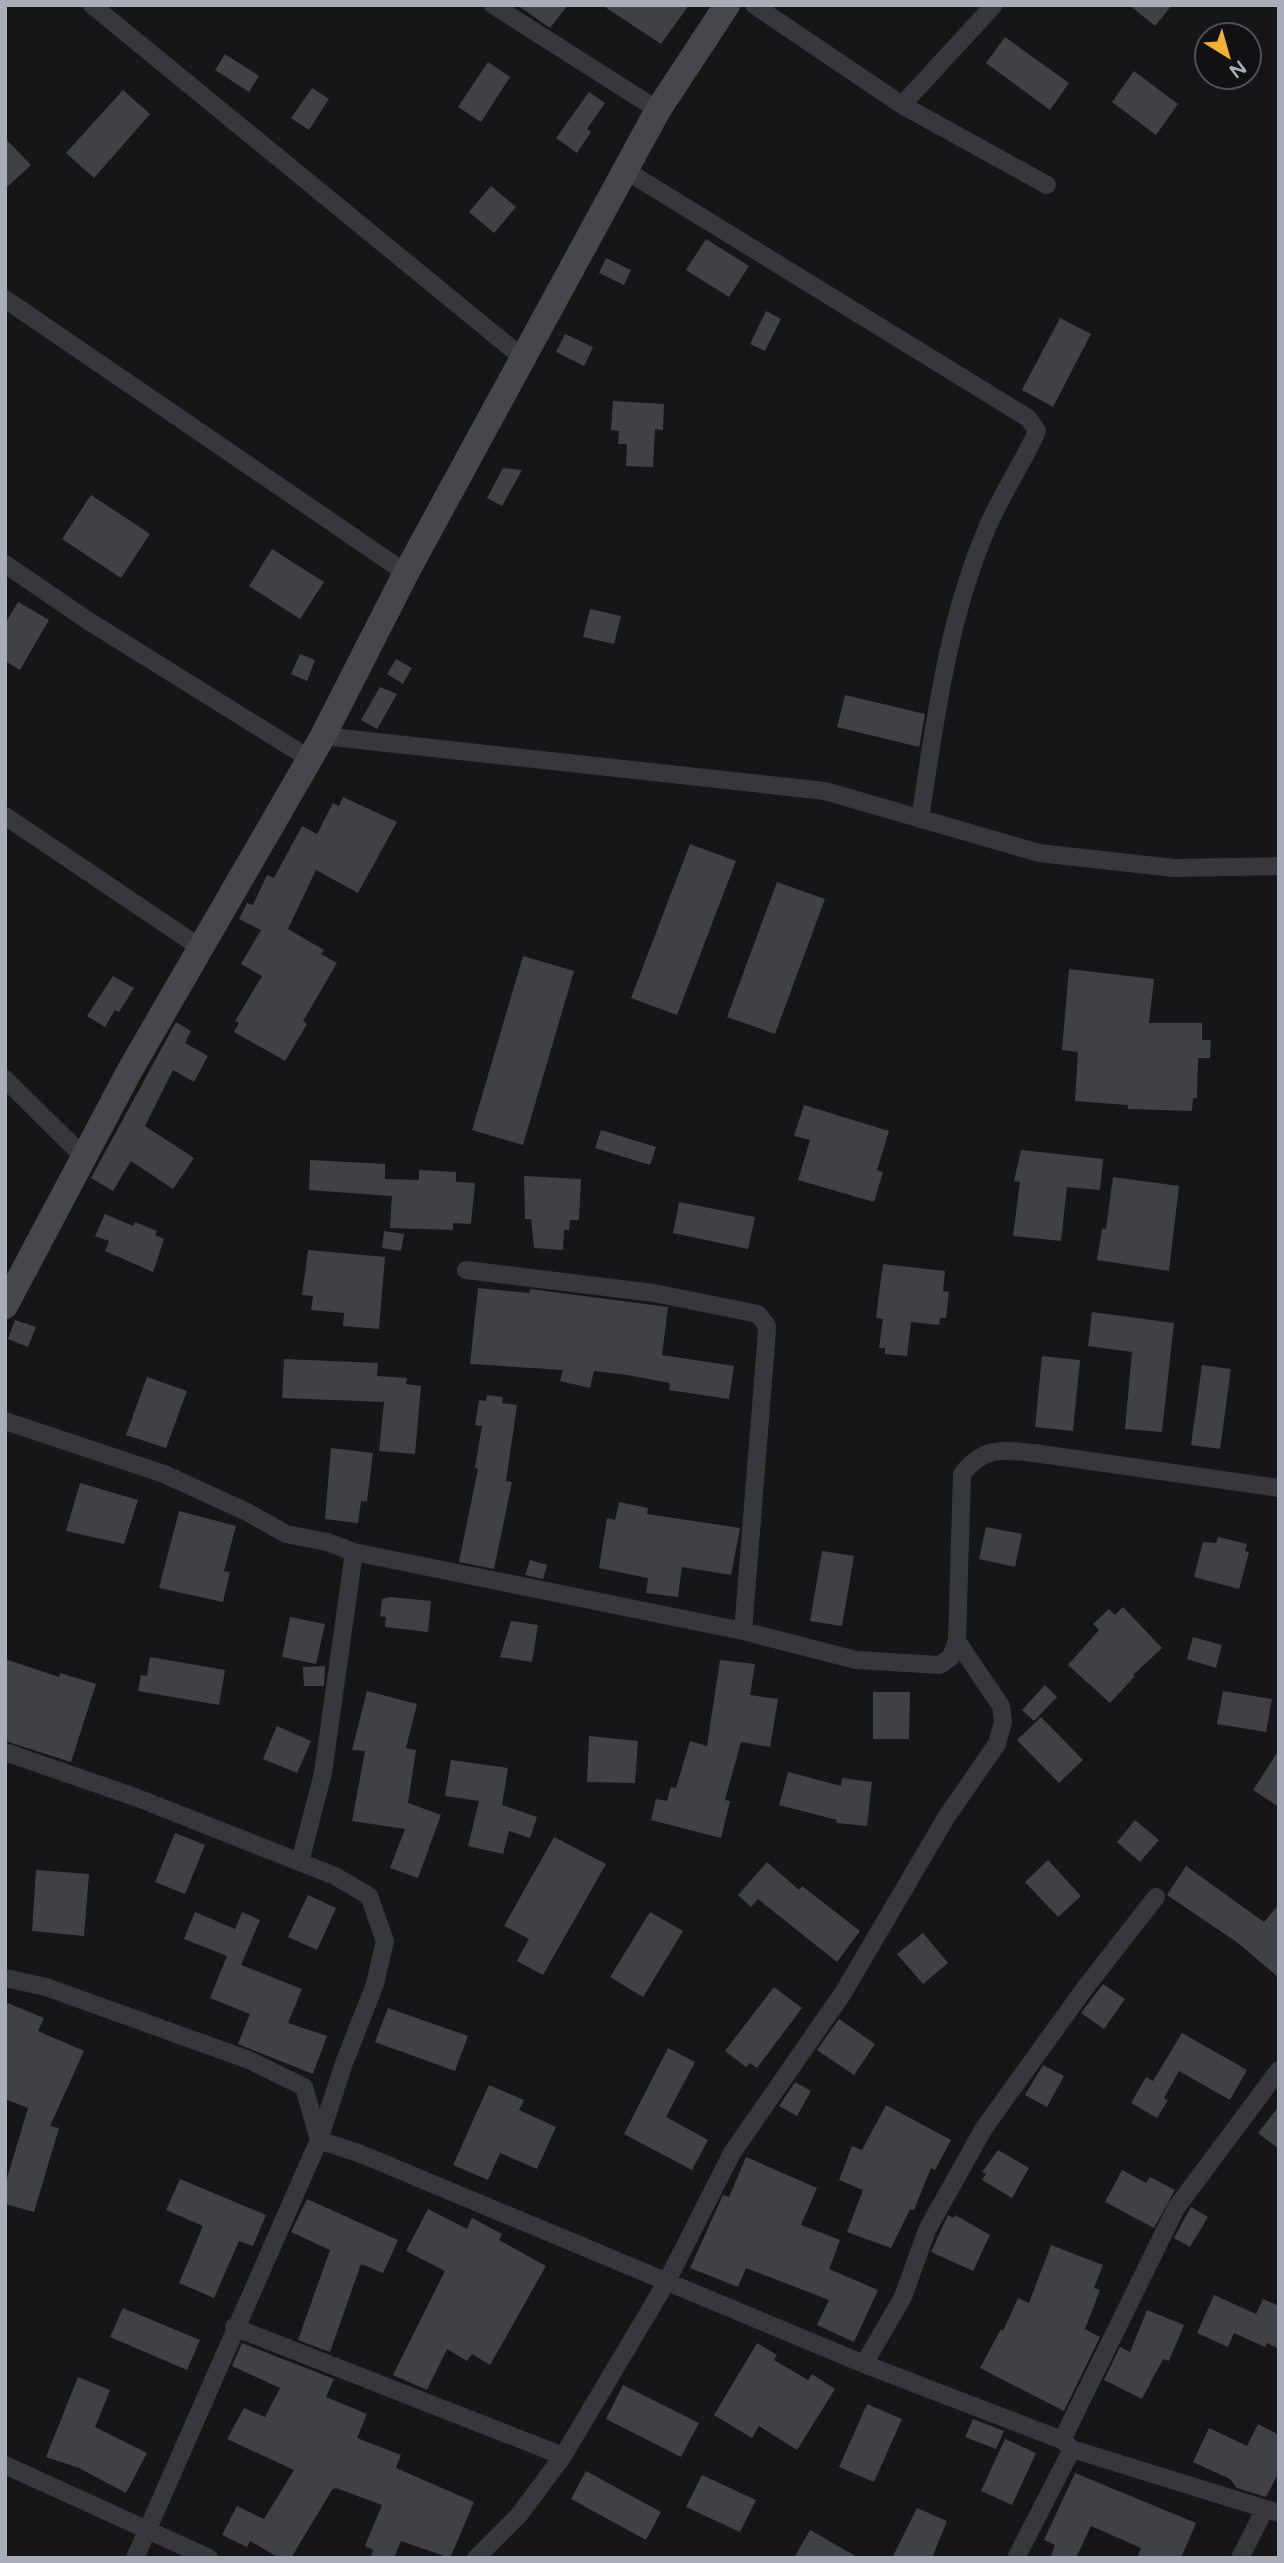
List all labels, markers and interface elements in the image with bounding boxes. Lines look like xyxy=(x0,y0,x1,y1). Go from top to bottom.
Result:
north arrow xyxy=(1193,21,1263,91)
text: N xyxy=(1225,55,1250,82)

